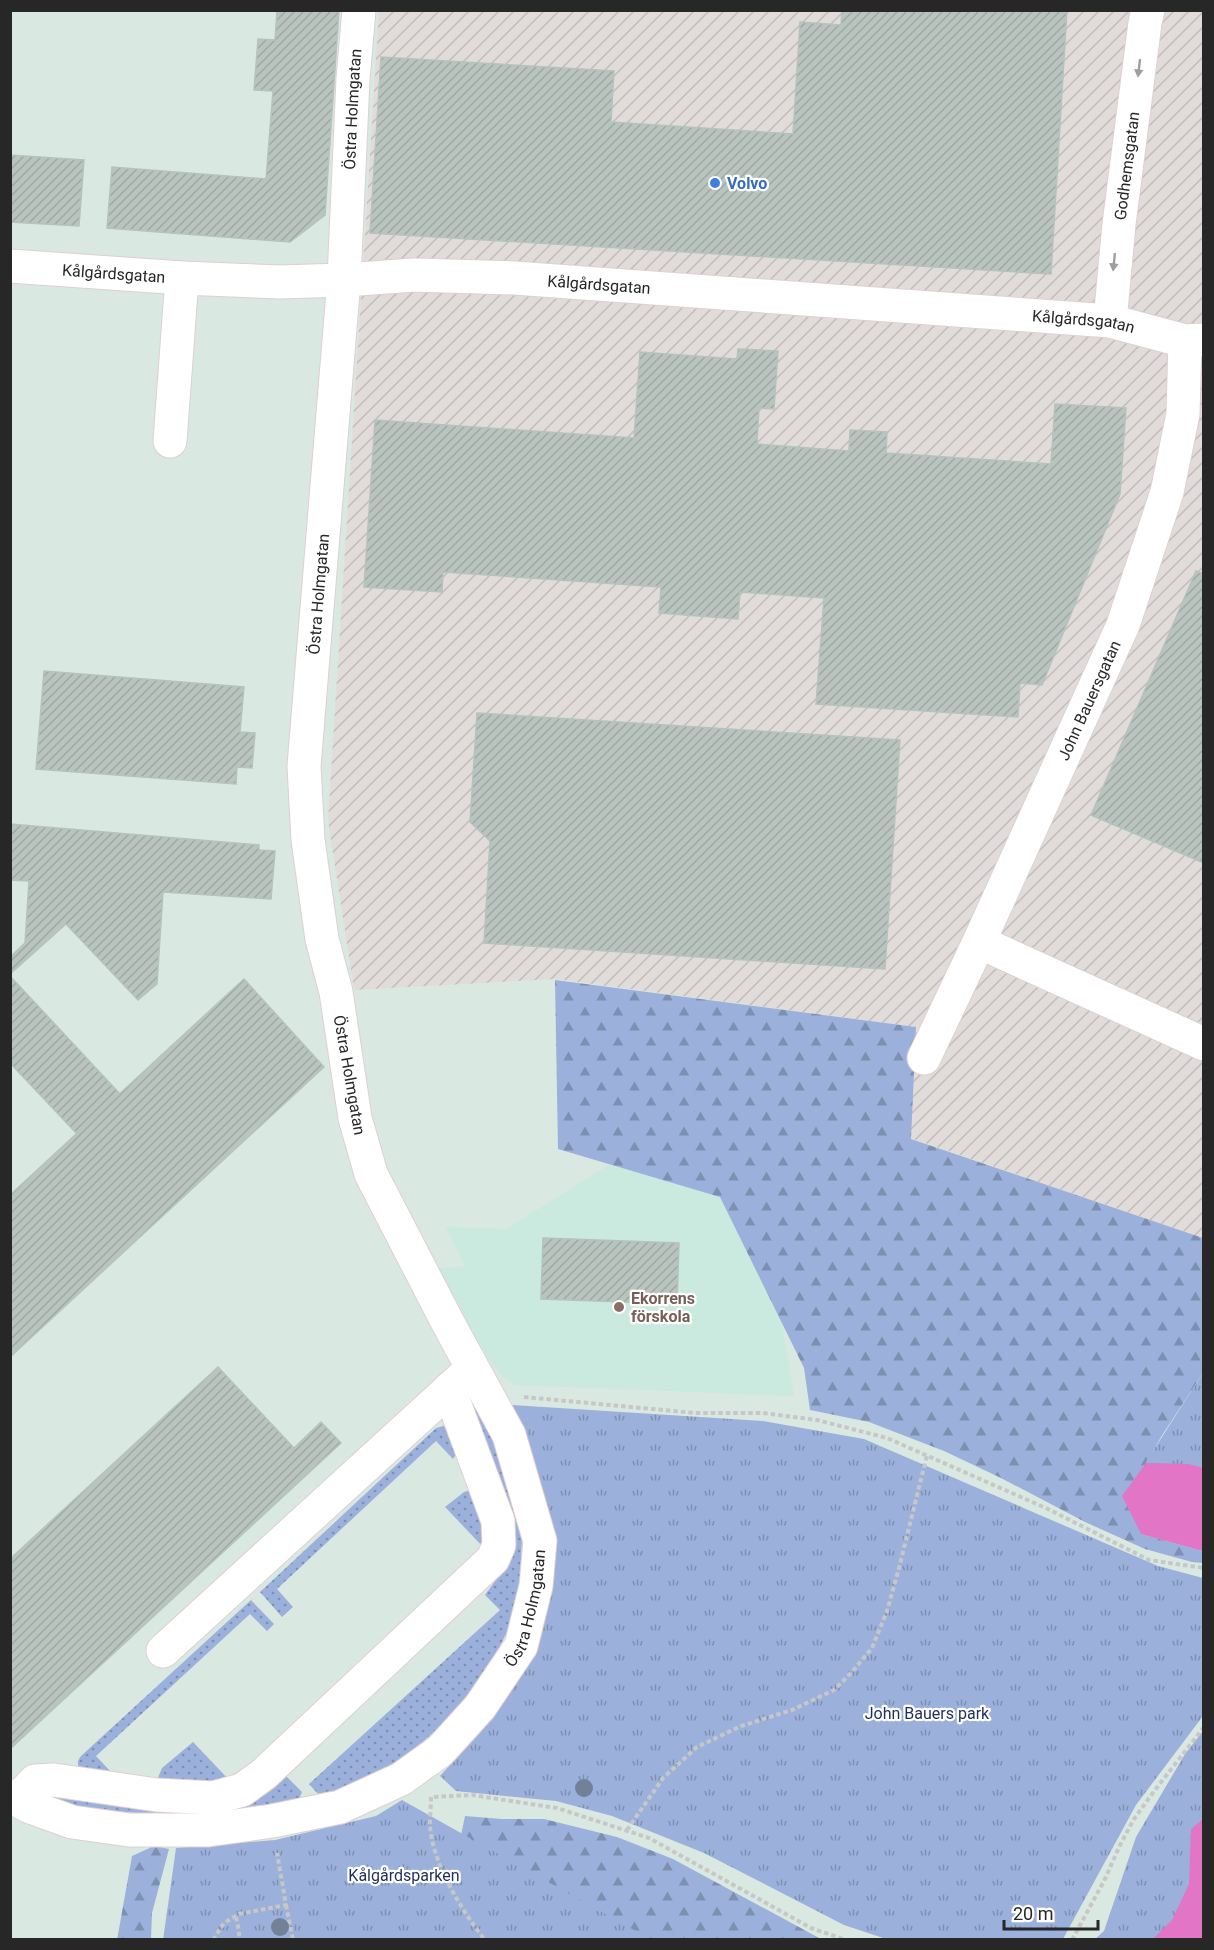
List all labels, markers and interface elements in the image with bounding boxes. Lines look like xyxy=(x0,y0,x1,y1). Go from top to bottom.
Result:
street label: Östra Holmgatan xyxy=(340,48,366,170)
one-way arrow xyxy=(1134,59,1143,78)
street label: Godhemsgatan xyxy=(1111,111,1143,221)
place label: Volvo xyxy=(727,174,767,193)
marker: Volvo xyxy=(708,176,722,190)
one-way arrow xyxy=(1110,252,1119,271)
street label: Kålgårdsgatan xyxy=(61,261,166,287)
street label: Kålgårdsgatan xyxy=(547,271,651,298)
street label: Kålgårdsgatan xyxy=(1031,306,1137,337)
street label: Östra Holmgatan xyxy=(304,533,333,655)
street label: John Bauersgatan xyxy=(1054,637,1125,763)
street label: Östra Holmgatan xyxy=(330,1014,369,1136)
place label: Ekorrens förskola xyxy=(631,1289,695,1326)
marker: Ekorrens förskola xyxy=(612,1300,626,1314)
street label: Östra Holmgatan xyxy=(501,1549,549,1670)
park label: John Bauers park xyxy=(865,1704,990,1723)
park label: Kålgårdsparken xyxy=(348,1866,460,1885)
scale bar xyxy=(1004,1893,1098,1931)
text: 20 m xyxy=(1013,1903,1053,1924)

